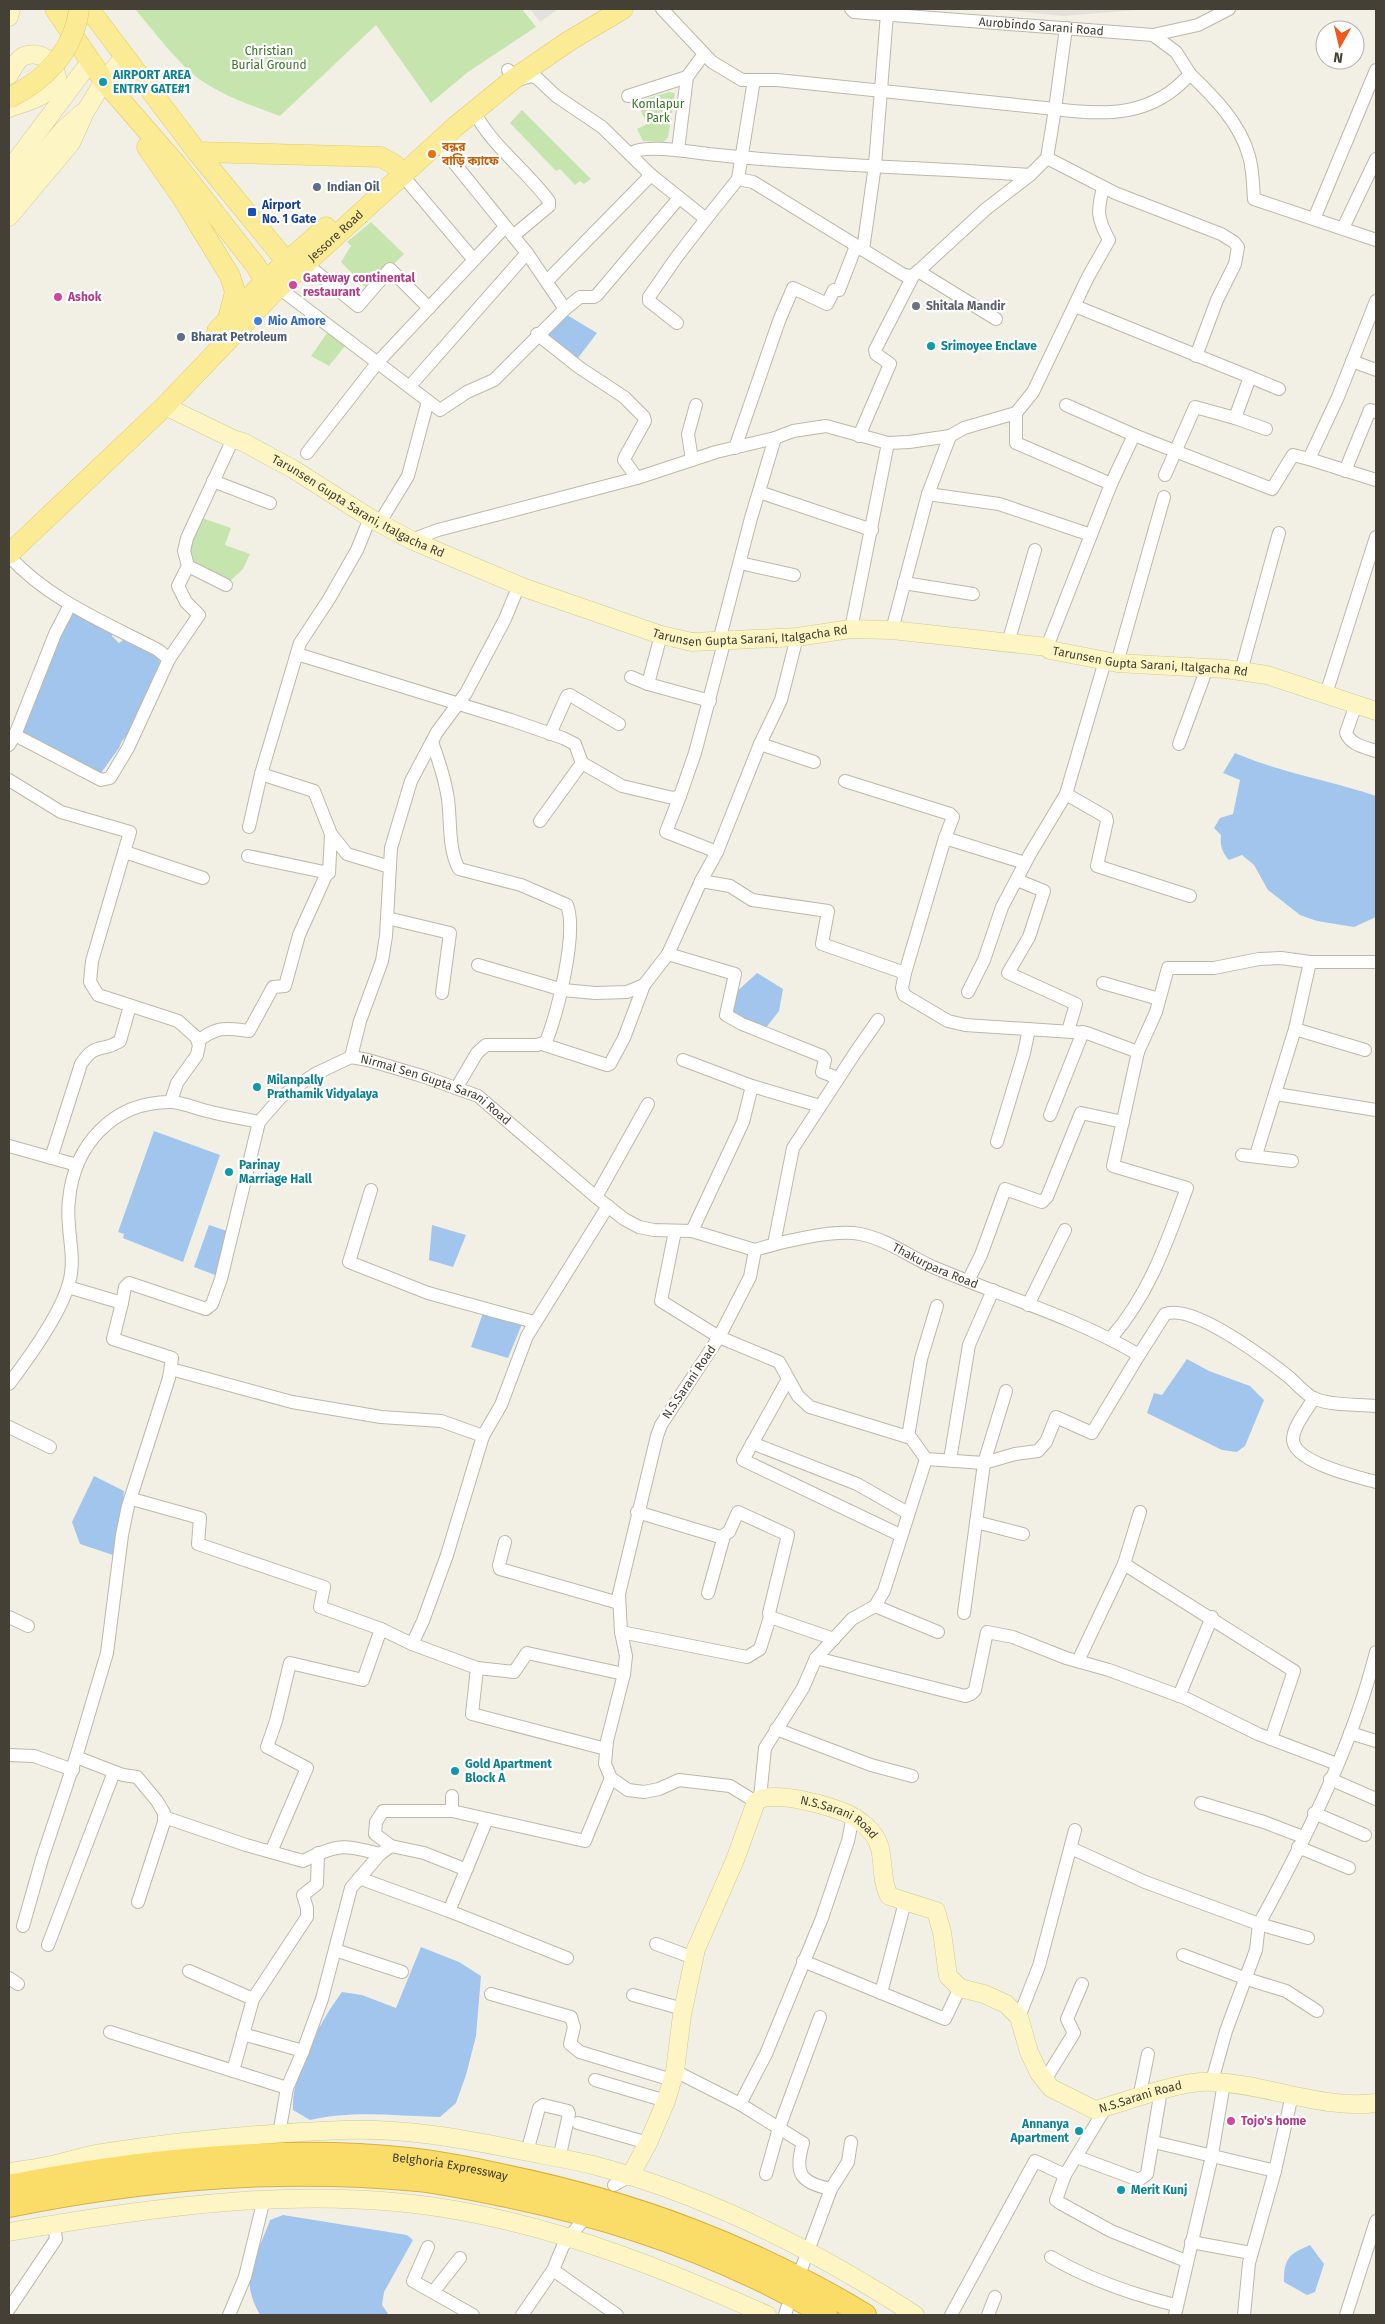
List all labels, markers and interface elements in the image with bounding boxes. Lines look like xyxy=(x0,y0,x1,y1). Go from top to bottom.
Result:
street label: Aurobindo Sarani Road xyxy=(978,15,1104,38)
north arrow xyxy=(1315,20,1365,70)
park label: Christian Burial Ground xyxy=(231,44,307,72)
text: N xyxy=(1332,48,1344,66)
place label: AIRPORT AREA ENTRY GATE#1 xyxy=(112,68,192,96)
marker: AIRPORT AREA ENTRY GATE#1 xyxy=(97,76,109,88)
park label: Komlapur Park xyxy=(632,97,685,125)
place label: বন্ধুর বাড়ি ক্যাফে xyxy=(441,140,500,168)
marker: বন্ধুর বাড়ি ক্যাফে xyxy=(426,148,438,160)
place label: Indian Oil xyxy=(327,180,380,194)
marker: Indian Oil xyxy=(311,181,323,193)
place label: Airport No. 1 Gate xyxy=(261,198,317,226)
marker: Airport No. 1 Gate xyxy=(246,206,258,218)
street label: Jessore Road xyxy=(305,207,366,265)
place label: Gateway continental restaurant xyxy=(303,271,416,299)
marker: Gateway continental restaurant xyxy=(287,279,299,291)
place label: Ashok xyxy=(67,290,102,304)
marker: Ashok xyxy=(52,291,64,303)
place label: Shitala Mandir xyxy=(926,299,1006,313)
marker: Shitala Mandir xyxy=(910,300,922,312)
place label: Mio Amore xyxy=(268,314,326,328)
marker: Mio Amore xyxy=(252,315,264,327)
place label: Bharat Petroleum xyxy=(191,330,287,344)
marker: Bharat Petroleum xyxy=(175,331,187,343)
place label: Srimoyee Enclave xyxy=(941,339,1037,353)
marker: Srimoyee Enclave xyxy=(925,340,937,352)
street label: Tarunsen Gupta Sarani, Italgacha Rd xyxy=(269,452,446,560)
street label: Tarunsen Gupta Sarani, Italgacha Rd xyxy=(651,623,848,649)
street label: Tarunsen Gupta Sarani, Italgacha Rd xyxy=(1052,644,1249,679)
street label: Nirmal Sen Gupta Sarani Road xyxy=(360,1052,513,1128)
place label: Milanpally Prathamik Vidyalaya xyxy=(267,1073,379,1101)
marker: Milanpally Prathamik Vidyalaya xyxy=(251,1081,263,1093)
place label: Parinay Marriage Hall xyxy=(239,1158,312,1186)
marker: Parinay Marriage Hall xyxy=(223,1166,235,1178)
street label: Thakurpara Road xyxy=(890,1240,980,1291)
street label: N.S.Sarani Road xyxy=(659,1343,719,1421)
place label: Gold Apartment Block A xyxy=(465,1757,552,1785)
marker: Gold Apartment Block A xyxy=(449,1765,461,1777)
street label: N.S.Sarani Road xyxy=(799,1793,881,1841)
street label: N.S.Sarani Road xyxy=(1097,2078,1183,2116)
place label: Tojo's home xyxy=(1241,2114,1307,2128)
marker: Tojo's home xyxy=(1225,2115,1237,2127)
place label: Annanya Apartment xyxy=(1010,2117,1069,2145)
marker: Annanya Apartment xyxy=(1073,2125,1085,2137)
street label: Belghoria Expressway xyxy=(391,2150,509,2183)
place label: Merit Kunj xyxy=(1131,2183,1187,2197)
marker: Merit Kunj xyxy=(1115,2184,1127,2196)

